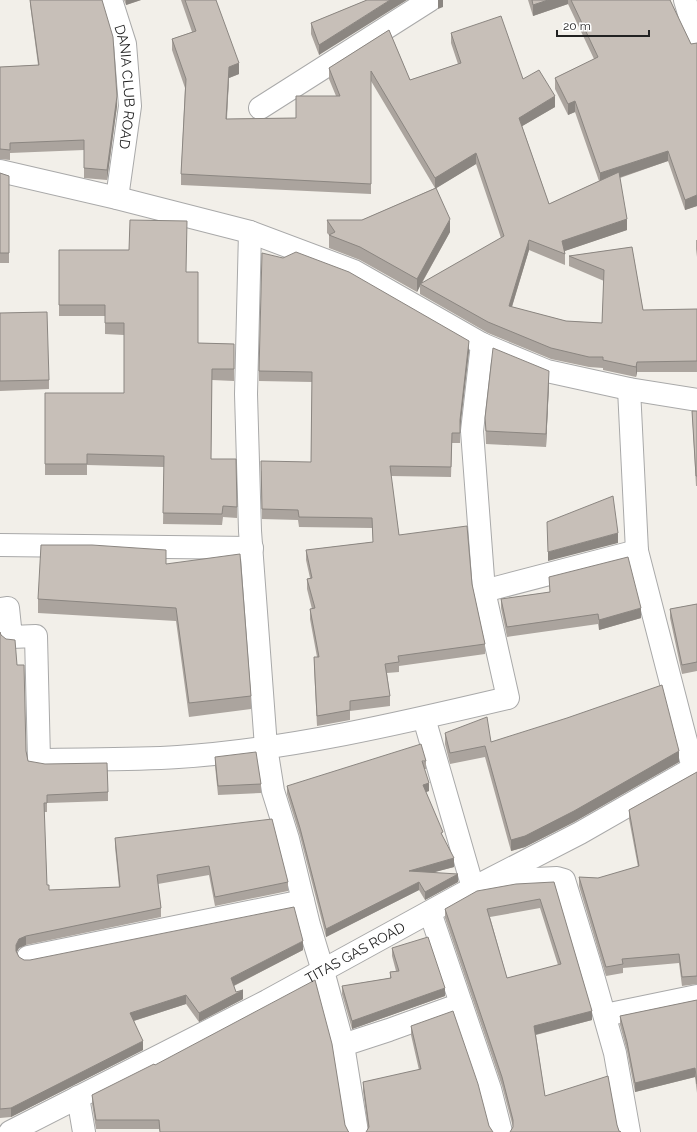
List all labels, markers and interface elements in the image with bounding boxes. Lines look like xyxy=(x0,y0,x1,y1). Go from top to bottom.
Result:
scale bar xyxy=(557,12,649,38)
text: 20 m xyxy=(563,19,591,33)
street label: DANIA CLUB ROAD xyxy=(111,23,138,150)
street label: TITAS GAS ROAD xyxy=(303,919,408,986)

